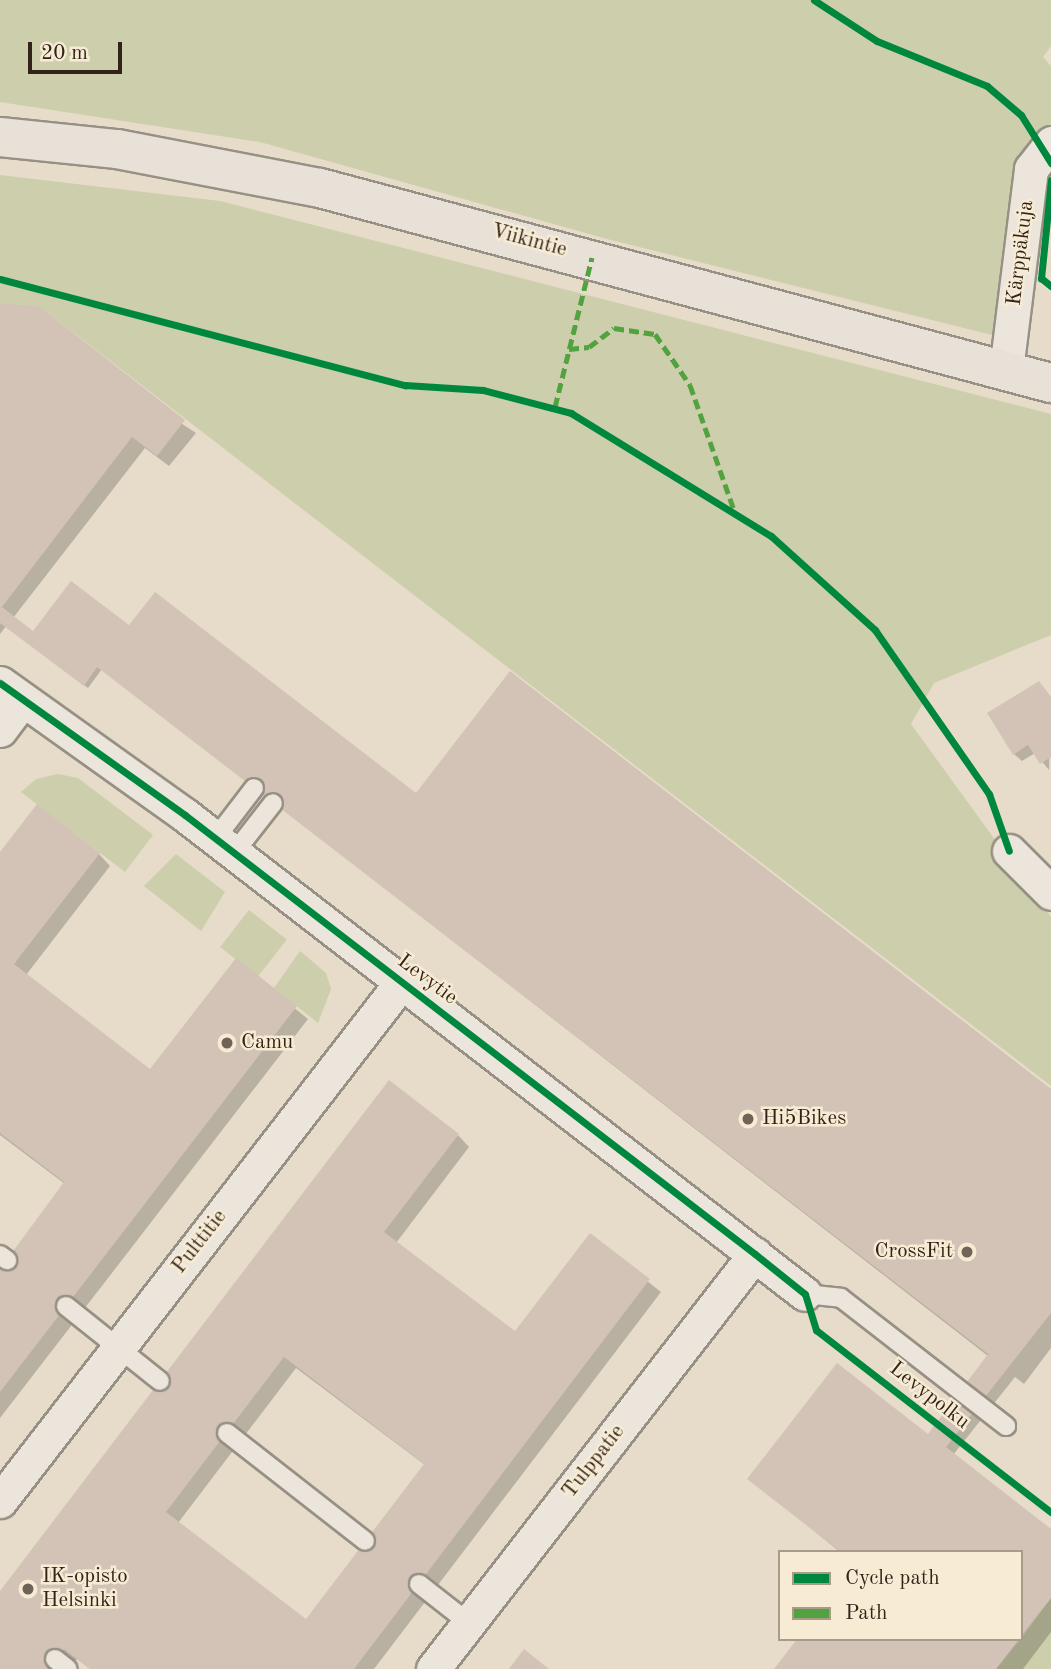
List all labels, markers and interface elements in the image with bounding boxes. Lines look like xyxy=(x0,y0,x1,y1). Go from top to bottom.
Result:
scale bar xyxy=(32,28,126,72)
text: 20 m xyxy=(41,43,88,64)
street label: Kärppäkuja xyxy=(1002,199,1040,307)
street label: Viikintie xyxy=(488,219,570,263)
street label: Levytie xyxy=(392,949,462,1011)
place label: Camu xyxy=(241,1030,293,1056)
marker: Camu xyxy=(219,1035,235,1051)
place label: Hi5Bikes xyxy=(762,1106,846,1132)
marker: Hi5Bikes xyxy=(740,1111,756,1127)
street label: Pulttitie xyxy=(167,1205,233,1279)
place label: CrossFit xyxy=(874,1239,953,1265)
marker: CrossFit xyxy=(959,1244,975,1260)
street label: Levypolku xyxy=(884,1357,974,1435)
street label: Tulppatie xyxy=(557,1420,631,1504)
legend xyxy=(778,1550,1023,1641)
place label: IK-opisto Helsinki xyxy=(42,1564,128,1614)
text: Cycle path xyxy=(845,1568,940,1589)
marker: IK-opisto Helsinki xyxy=(20,1581,36,1597)
text: Path xyxy=(845,1603,888,1624)

